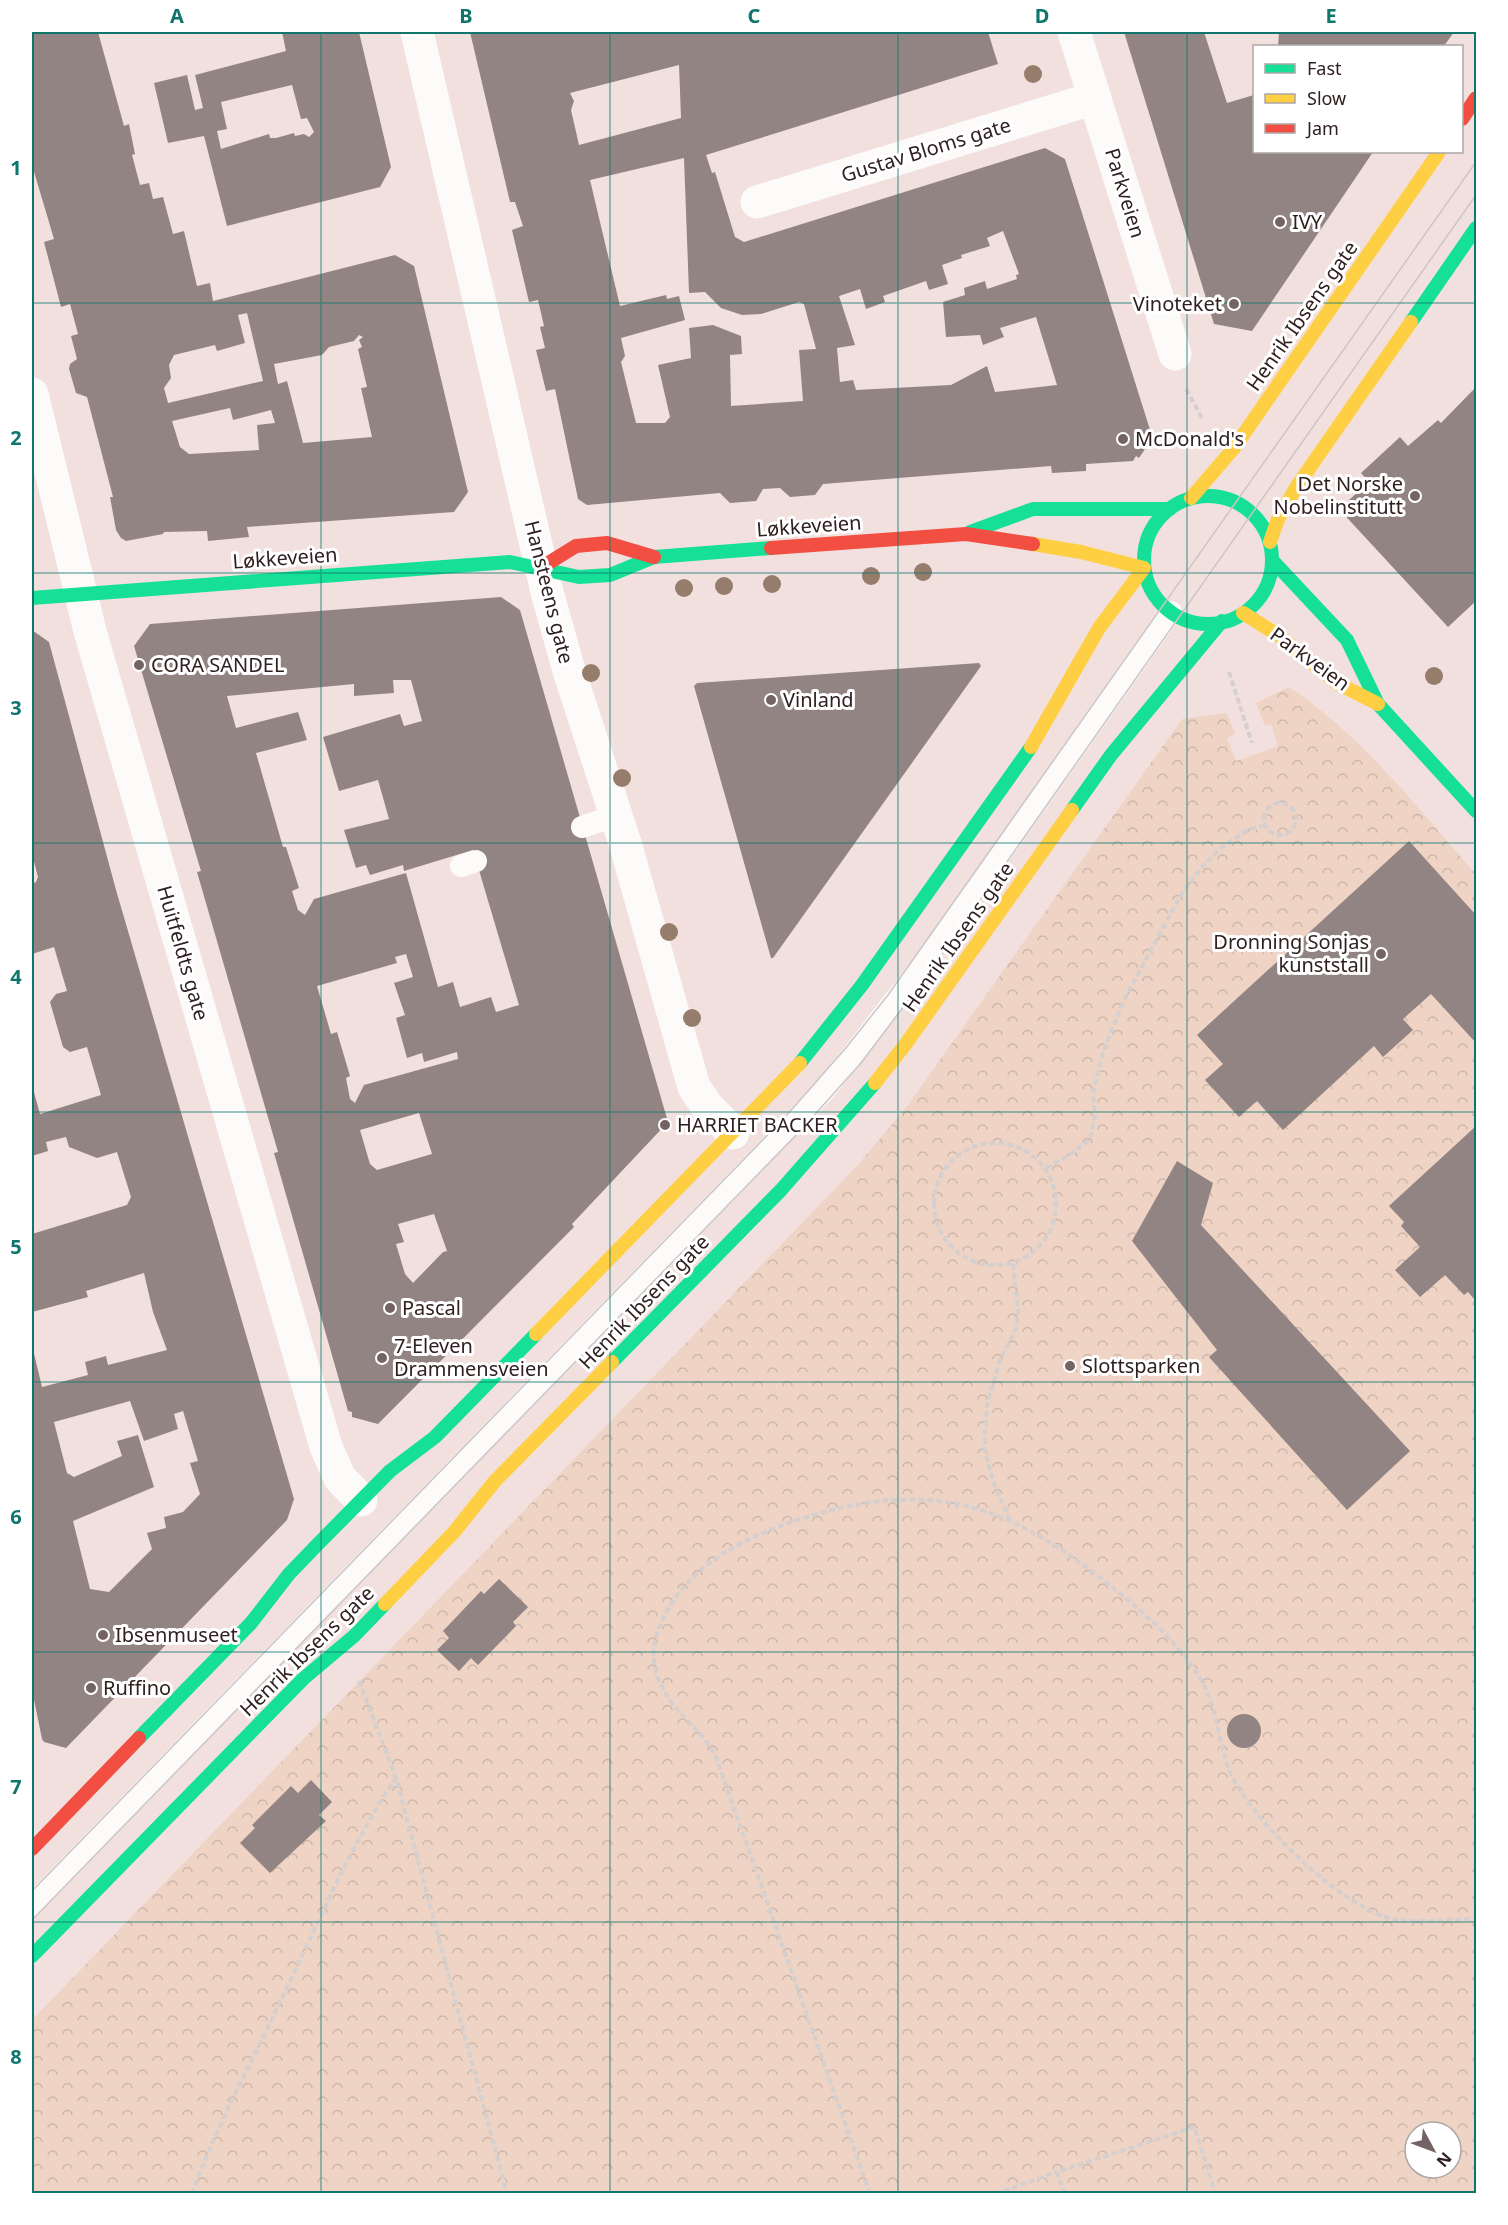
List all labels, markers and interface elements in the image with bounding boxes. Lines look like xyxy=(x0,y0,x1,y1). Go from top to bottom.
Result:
text: A xyxy=(170,2,184,29)
text: B xyxy=(459,2,473,29)
text: C xyxy=(748,2,761,29)
text: D xyxy=(1035,2,1049,29)
text: E xyxy=(1325,2,1337,29)
legend xyxy=(1253,45,1463,153)
text: Fast xyxy=(1307,56,1342,80)
text: Slow xyxy=(1307,86,1346,110)
street label: Gustav Bloms gate xyxy=(838,111,1014,188)
text: Jam xyxy=(1305,116,1339,140)
street label: Parkveien xyxy=(1099,145,1152,241)
text: 1 xyxy=(10,154,22,181)
place label: IVY xyxy=(1292,208,1323,235)
marker: IVY xyxy=(1273,215,1287,229)
street label: Henrik Ibsens gate xyxy=(1240,236,1363,396)
place label: Vinoteket xyxy=(1133,290,1222,317)
marker: Vinoteket xyxy=(1227,297,1241,311)
text: 2 xyxy=(10,424,22,451)
place label: McDonald's xyxy=(1135,425,1244,452)
marker: McDonald's xyxy=(1116,432,1130,446)
place label: Det Norske Nobelinstitutt xyxy=(1273,470,1403,520)
marker: Det Norske Nobelinstitutt xyxy=(1408,489,1422,503)
street label: Løkkeveien xyxy=(756,508,862,543)
street label: Hansteens gate xyxy=(519,517,580,666)
street label: Løkkeveien xyxy=(232,540,338,575)
street label: Parkveien xyxy=(1265,620,1356,697)
place label: CORA SANDEL xyxy=(151,651,284,678)
marker: CORA SANDEL xyxy=(132,658,146,672)
place label: Vinland xyxy=(783,686,854,713)
marker: Vinland xyxy=(764,693,778,707)
text: 3 xyxy=(10,694,22,721)
street label: Henrik Ibsens gate xyxy=(896,857,1019,1017)
street label: Huitfeldts gate xyxy=(151,882,216,1023)
place label: Dronning Sonjas kunststall xyxy=(1213,928,1369,978)
marker: Dronning Sonjas kunststall xyxy=(1374,947,1388,961)
text: 4 xyxy=(10,963,22,990)
place label: HARRIET BACKER xyxy=(677,1111,838,1138)
marker: HARRIET BACKER xyxy=(658,1118,672,1132)
street label: Henrik Ibsens gate xyxy=(572,1229,715,1375)
text: 5 xyxy=(10,1233,22,1260)
place label: Pascal xyxy=(402,1294,461,1321)
marker: Pascal xyxy=(383,1301,397,1315)
place label: 7-Eleven Drammensveien xyxy=(394,1332,549,1382)
marker: 7-Eleven Drammensveien xyxy=(375,1351,389,1365)
place label: Slottsparken xyxy=(1082,1352,1200,1379)
marker: Slottsparken xyxy=(1063,1359,1077,1373)
text: 6 xyxy=(10,1503,22,1530)
street label: Henrik Ibsens gate xyxy=(234,1579,380,1722)
place label: Ibsenmuseet xyxy=(115,1621,238,1648)
marker: Ibsenmuseet xyxy=(96,1628,110,1642)
place label: Ruffino xyxy=(103,1674,171,1701)
marker: Ruffino xyxy=(84,1681,98,1695)
text: 7 xyxy=(10,1773,22,1800)
text: 8 xyxy=(10,2043,22,2070)
north arrow xyxy=(1403,2120,1463,2180)
text: N xyxy=(1432,2148,1457,2172)

